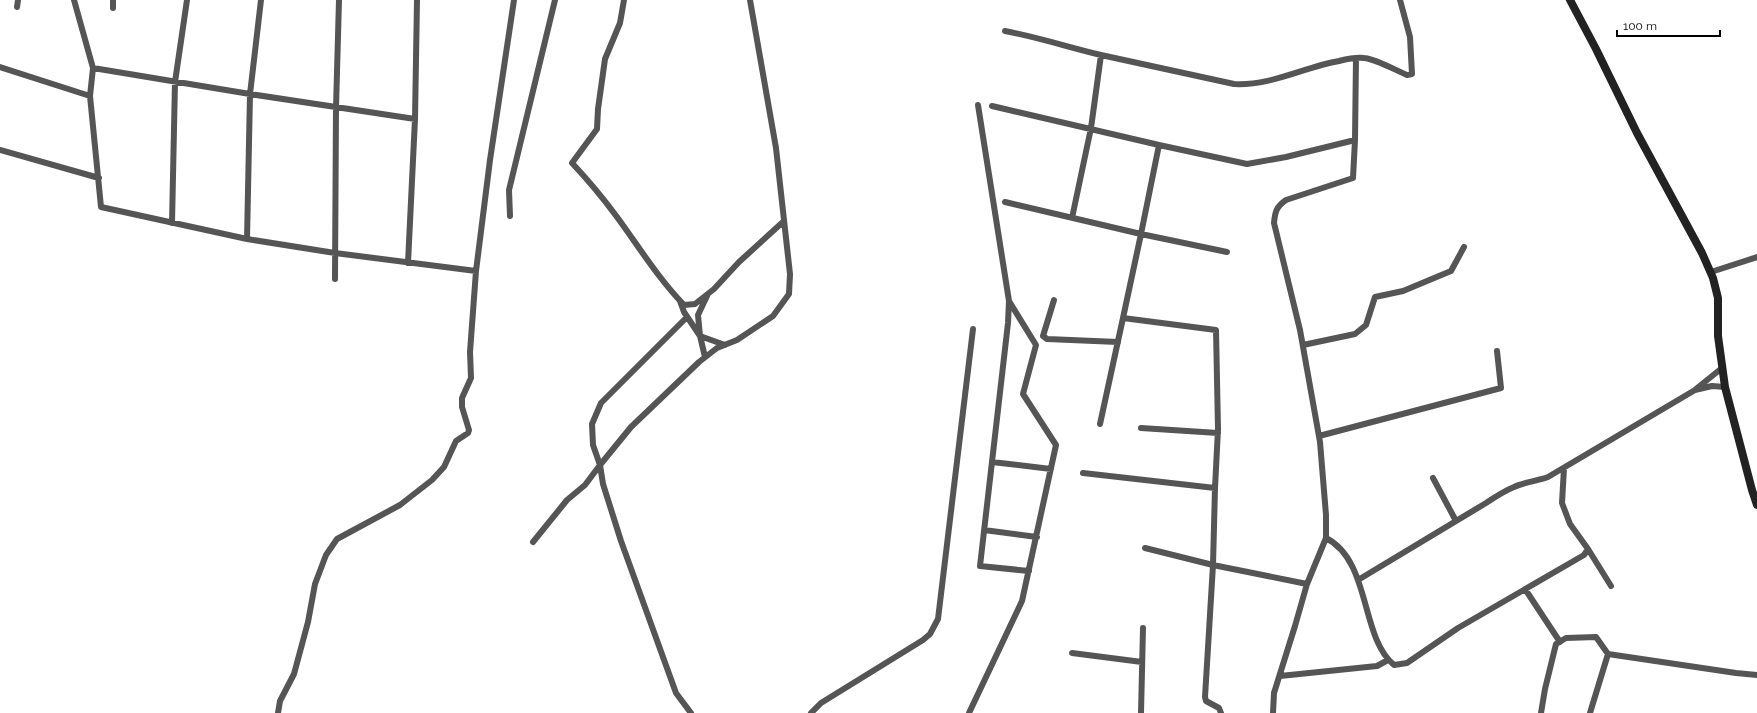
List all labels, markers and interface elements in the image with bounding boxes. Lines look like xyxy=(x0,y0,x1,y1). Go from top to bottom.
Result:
scale bar xyxy=(1617,12,1720,38)
text: 100 m xyxy=(1623,19,1657,33)

